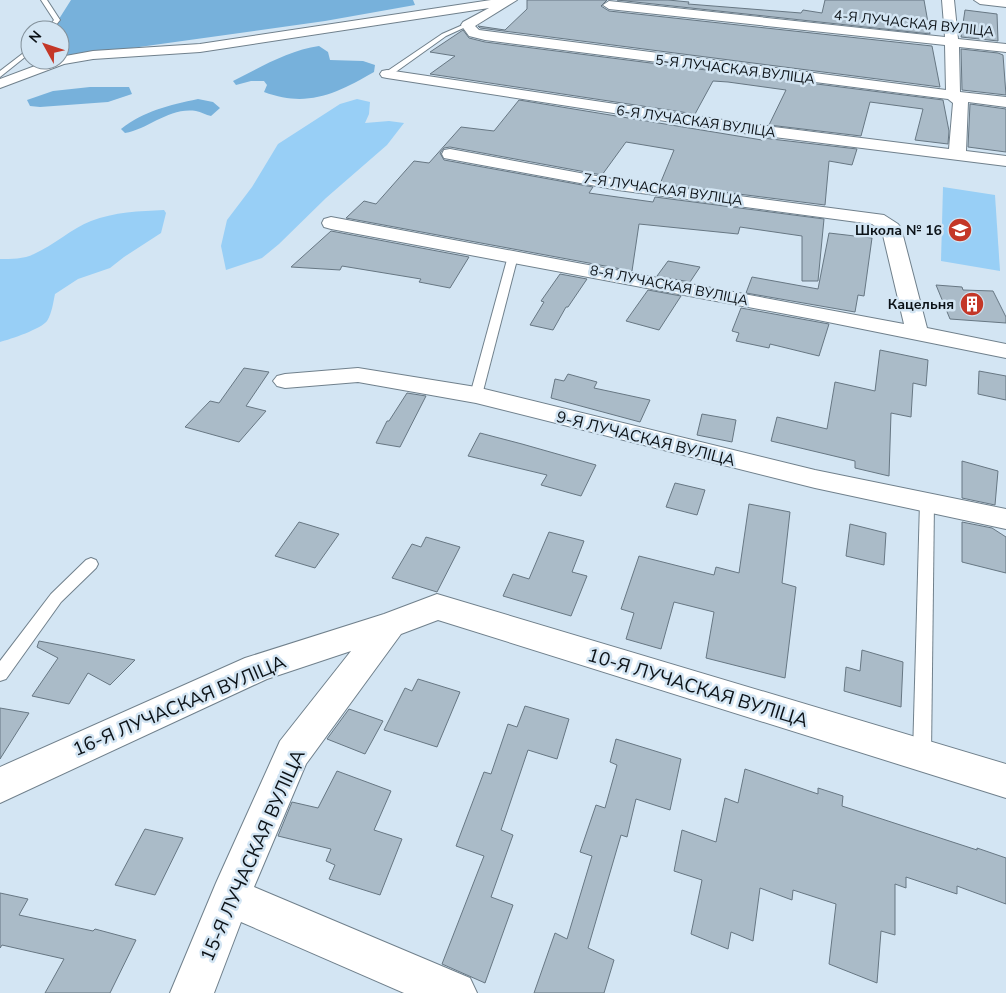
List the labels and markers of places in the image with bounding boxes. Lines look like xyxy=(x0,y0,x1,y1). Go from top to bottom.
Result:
school or university icon: Школа № 16 xyxy=(947,217,973,243)
place label: Школа № 16 xyxy=(855,221,942,240)
building icon: Кацельня xyxy=(959,291,985,317)
place label: Кацельня xyxy=(888,295,954,314)

